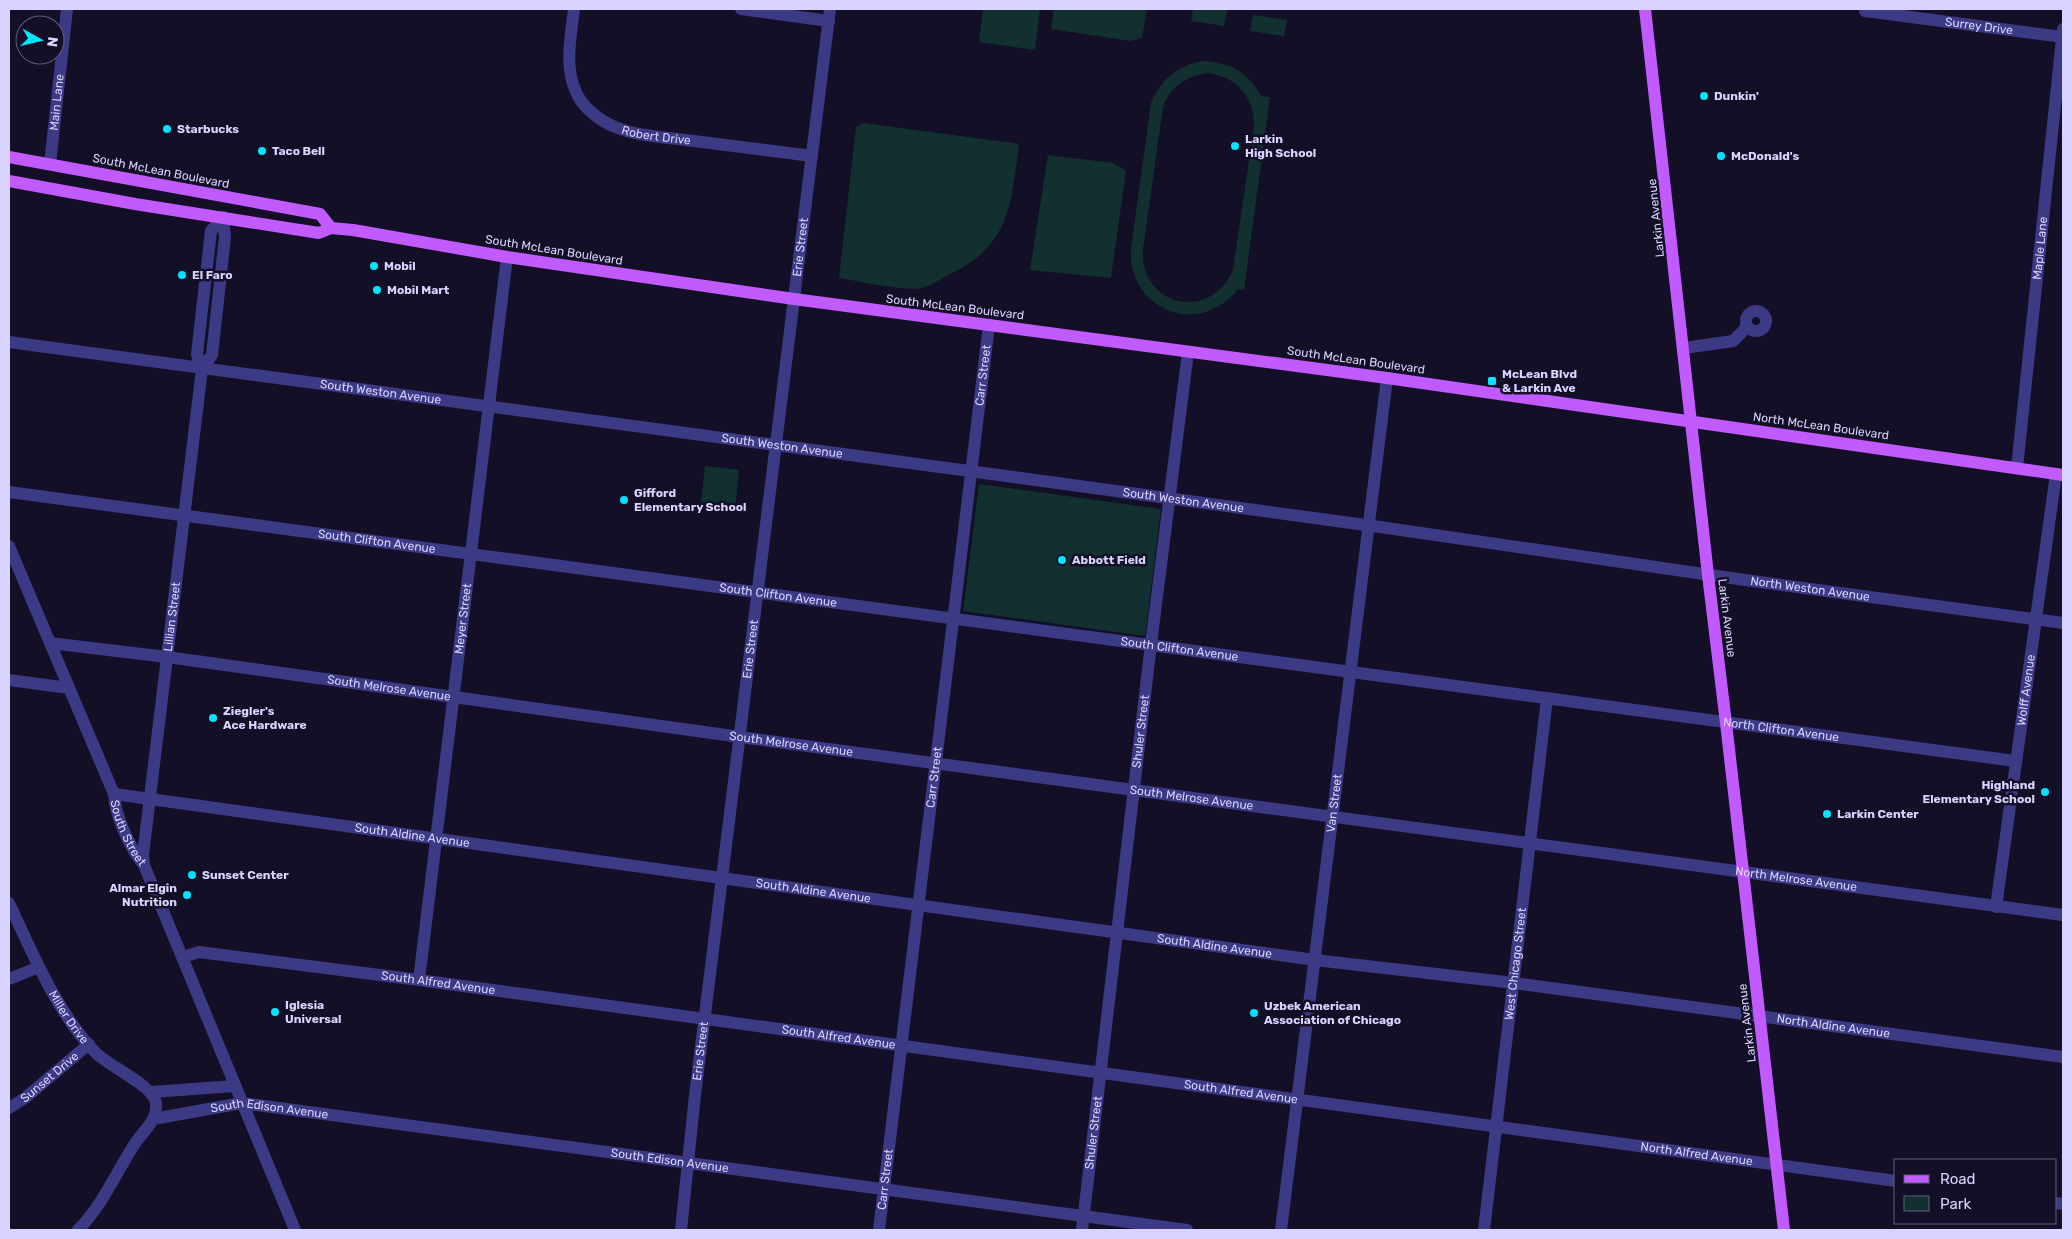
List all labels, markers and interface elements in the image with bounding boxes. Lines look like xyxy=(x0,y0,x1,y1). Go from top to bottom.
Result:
north arrow xyxy=(15,15,65,65)
street label: Surrey Drive xyxy=(1944,15,2014,37)
text: N xyxy=(43,36,61,48)
street label: Main Lane xyxy=(47,73,67,131)
place label: Dunkin' xyxy=(1714,89,1759,103)
marker: Dunkin' xyxy=(1698,90,1710,102)
place label: Starbucks xyxy=(177,122,239,136)
marker: Starbucks xyxy=(161,123,173,135)
street label: Robert Drive xyxy=(620,123,692,148)
place label: Larkin High School xyxy=(1245,132,1316,160)
marker: Larkin High School xyxy=(1229,140,1241,152)
place label: Taco Bell xyxy=(272,144,325,158)
marker: Taco Bell xyxy=(256,145,268,157)
place label: McDonald's xyxy=(1731,149,1799,163)
marker: McDonald's xyxy=(1715,150,1727,162)
street label: South McLean Boulevard xyxy=(91,151,231,191)
street label: Larkin Avenue xyxy=(1645,178,1667,258)
street label: Maple Lane xyxy=(2030,216,2050,280)
street label: Erie Street xyxy=(790,217,811,277)
street label: South McLean Boulevard xyxy=(484,232,624,268)
place label: Mobil xyxy=(384,259,416,273)
marker: Mobil xyxy=(368,260,380,272)
place label: El Faro xyxy=(192,268,233,282)
marker: El Faro xyxy=(176,269,188,281)
place label: Mobil Mart xyxy=(387,283,450,297)
marker: Mobil Mart xyxy=(371,284,383,296)
street label: South McLean Boulevard xyxy=(885,292,1025,322)
street label: South McLean Boulevard xyxy=(1286,343,1426,377)
street label: Carr Street xyxy=(972,344,994,407)
place label: McLean Blvd & Larkin Ave xyxy=(1502,367,1577,395)
marker: McLean Blvd & Larkin Ave xyxy=(1486,375,1498,387)
street label: South Weston Avenue xyxy=(319,377,442,407)
street label: North McLean Boulevard xyxy=(1752,410,1890,442)
street label: South Weston Avenue xyxy=(721,431,844,461)
street label: South Weston Avenue xyxy=(1122,485,1245,515)
place label: Gifford Elementary School xyxy=(634,486,746,514)
marker: Gifford Elementary School xyxy=(618,494,630,506)
street label: South Clifton Avenue xyxy=(317,526,437,556)
place label: Abbott Field xyxy=(1072,553,1146,567)
marker: Abbott Field xyxy=(1056,554,1068,566)
street label: North Weston Avenue xyxy=(1750,574,1871,604)
street label: Larkin Avenue xyxy=(1715,578,1739,658)
street label: South Clifton Avenue xyxy=(718,580,838,610)
street label: Lillian Street xyxy=(161,581,183,652)
street label: Meyer Street xyxy=(452,582,474,655)
street label: Erie Street xyxy=(740,619,761,679)
street label: South Clifton Avenue xyxy=(1120,634,1239,664)
street label: Wolff Avenue xyxy=(2014,653,2038,727)
street label: South Melrose Avenue xyxy=(326,672,452,704)
street label: Shuler Street xyxy=(1129,694,1152,769)
place label: Ziegler's Ace Hardware xyxy=(223,704,307,732)
marker: Ziegler's Ace Hardware xyxy=(207,712,219,724)
street label: North Clifton Avenue xyxy=(1722,715,1840,744)
street label: South Melrose Avenue xyxy=(728,729,854,759)
street label: Carr Street xyxy=(923,746,945,809)
street label: Van Street xyxy=(1324,773,1345,833)
place label: Highland Elementary School xyxy=(1923,778,2035,806)
street label: South Melrose Avenue xyxy=(1129,783,1255,813)
marker: Highland Elementary School xyxy=(2039,786,2051,798)
street label: South Street xyxy=(108,799,149,869)
place label: Larkin Center xyxy=(1837,807,1919,821)
marker: Larkin Center xyxy=(1821,808,1833,820)
street label: South Aldine Avenue xyxy=(354,820,471,850)
street label: North Melrose Avenue xyxy=(1734,864,1858,894)
place label: Sunset Center xyxy=(202,868,289,882)
marker: Sunset Center xyxy=(186,869,198,881)
street label: South Aldine Avenue xyxy=(755,876,872,906)
place label: Almar Elgin Nutrition xyxy=(109,881,177,909)
marker: Almar Elgin Nutrition xyxy=(181,889,193,901)
street label: West Chicago Street xyxy=(1502,907,1529,1021)
street label: South Aldine Avenue xyxy=(1156,931,1273,961)
street label: South Alfred Avenue xyxy=(380,968,496,997)
street label: Larkin Avenue xyxy=(1735,983,1759,1063)
street label: Miller Drive xyxy=(46,988,92,1047)
place label: Iglesia Universal xyxy=(285,998,341,1026)
place label: Uzbek American Association of Chicago xyxy=(1264,999,1401,1027)
marker: Iglesia Universal xyxy=(269,1006,281,1018)
marker: Uzbek American Association of Chicago xyxy=(1248,1007,1260,1019)
street label: North Aldine Avenue xyxy=(1776,1011,1891,1041)
street label: Erie Street xyxy=(690,1021,711,1081)
street label: South Alfred Avenue xyxy=(781,1022,897,1052)
street label: Sunset Drive xyxy=(18,1049,82,1106)
street label: South Alfred Avenue xyxy=(1183,1077,1299,1107)
street label: Shuler Street xyxy=(1082,1095,1105,1170)
street label: South Edison Avenue xyxy=(209,1096,329,1122)
street label: North Alfred Avenue xyxy=(1640,1139,1754,1168)
street label: South Edison Avenue xyxy=(610,1146,730,1175)
street label: Carr Street xyxy=(875,1148,896,1211)
legend xyxy=(1894,1159,2057,1224)
text: Road xyxy=(1940,1170,1976,1188)
text: Park xyxy=(1940,1195,1971,1213)

